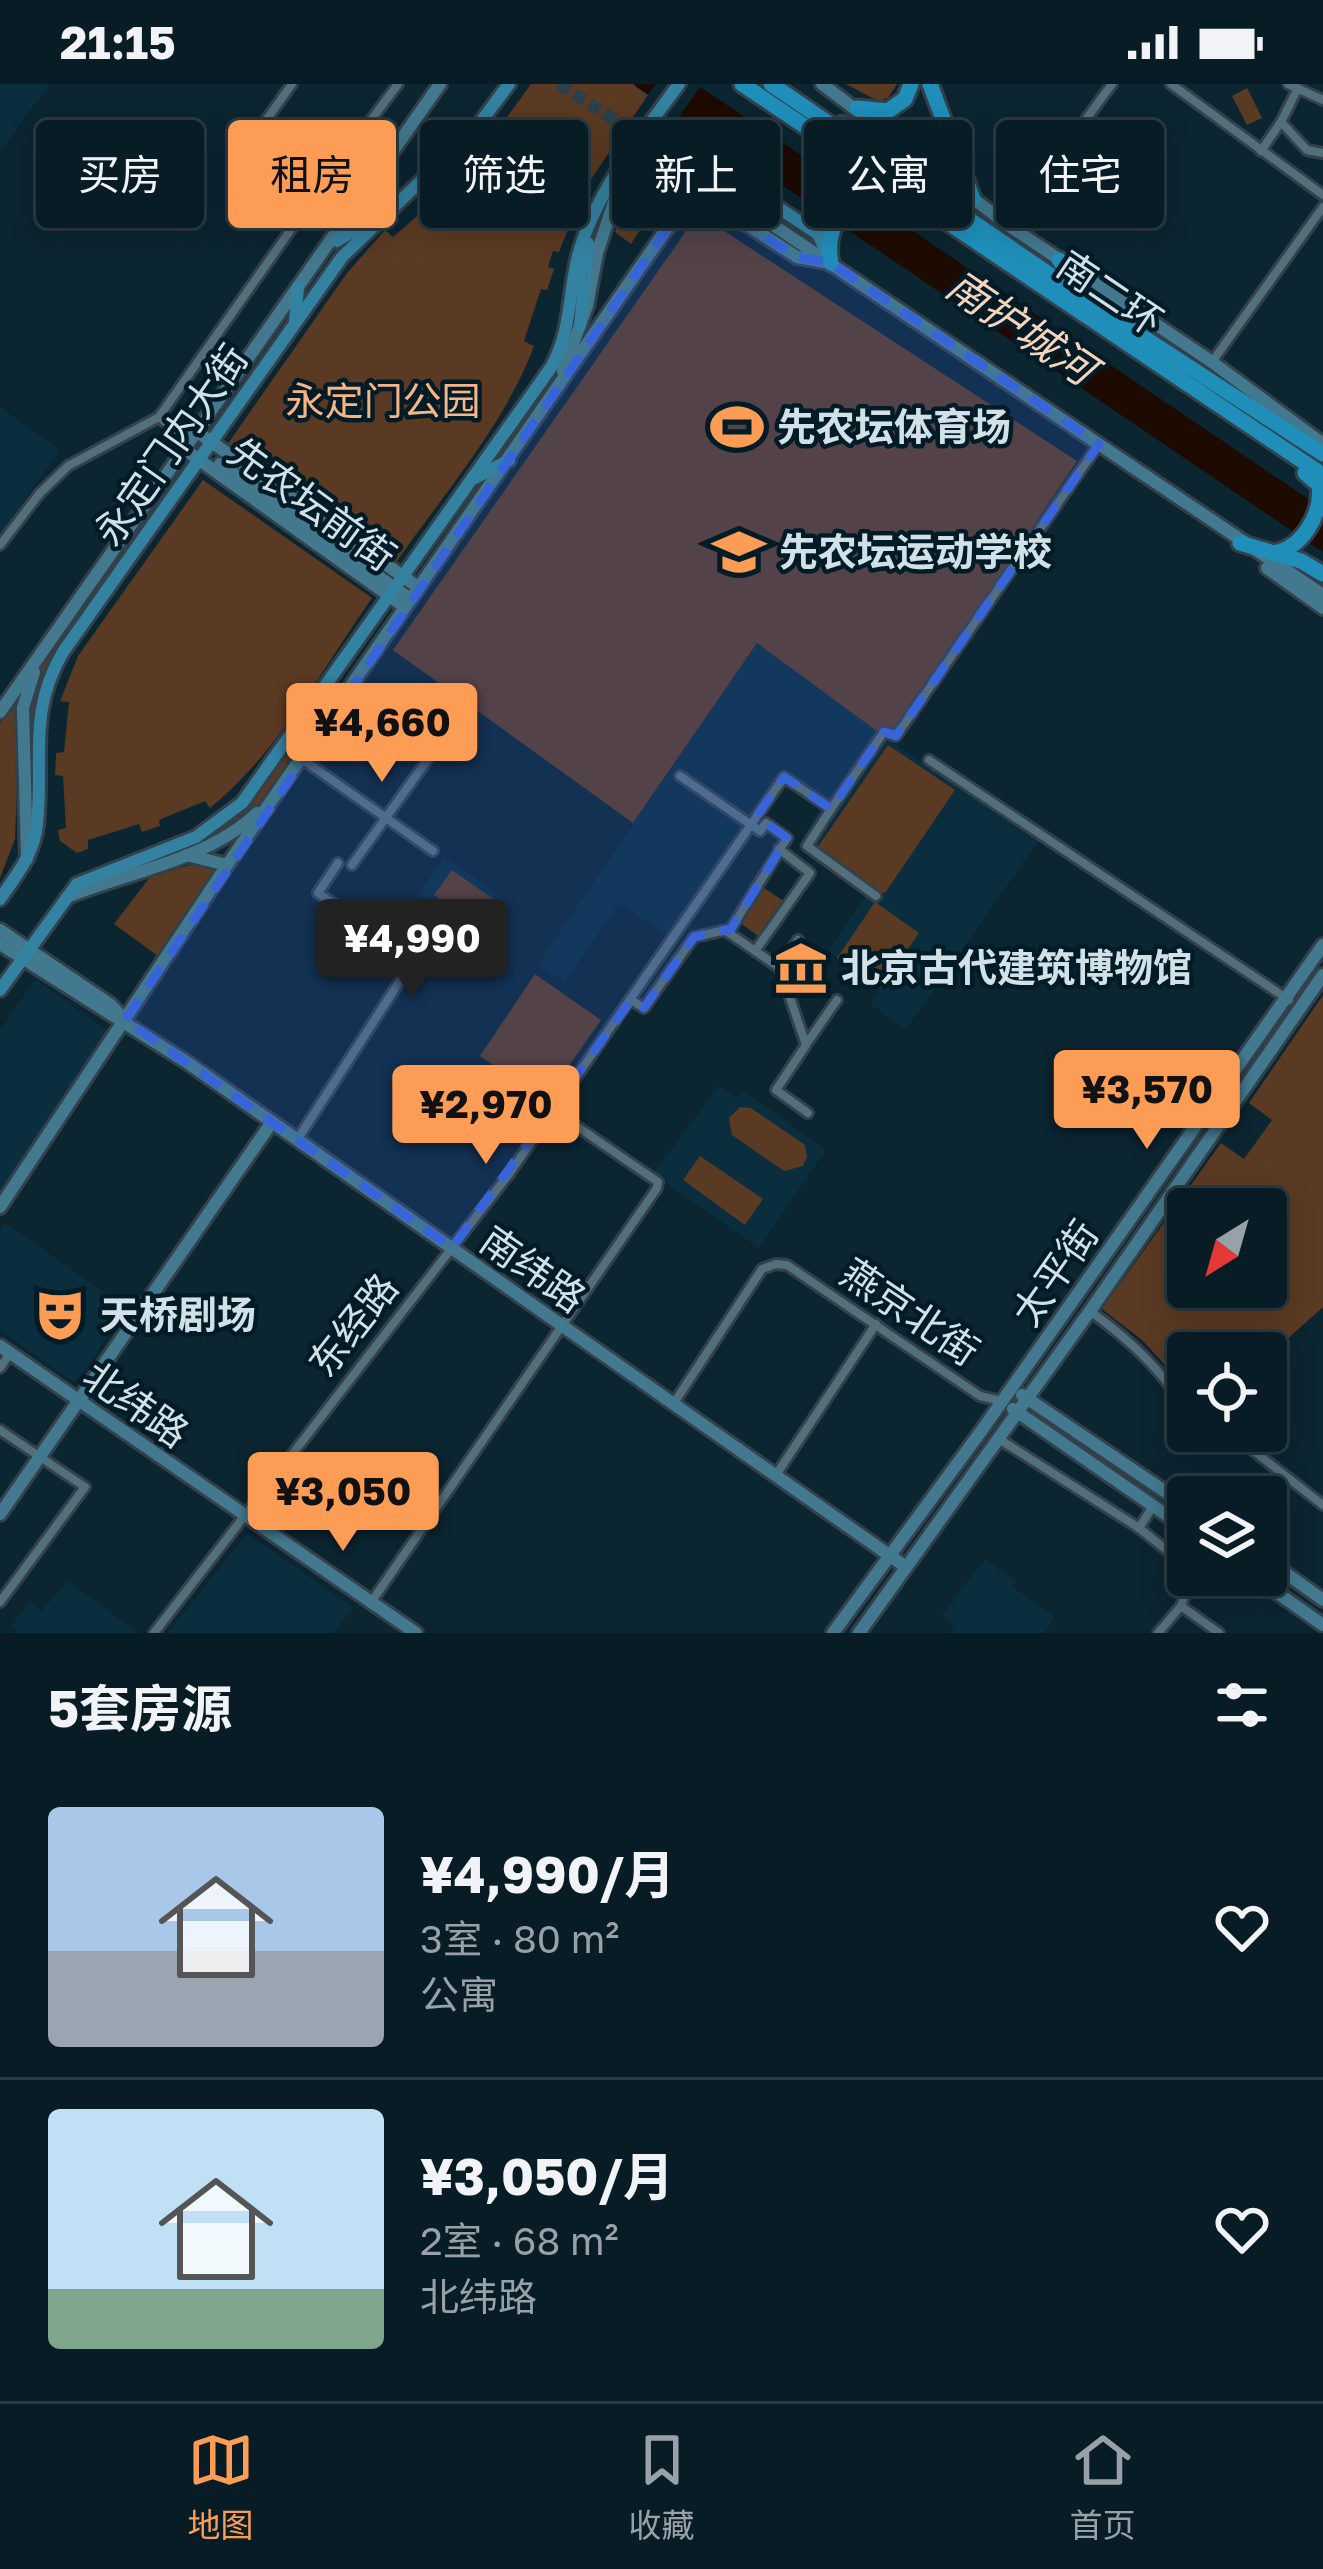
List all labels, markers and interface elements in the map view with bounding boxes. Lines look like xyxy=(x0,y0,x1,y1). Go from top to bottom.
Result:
text: 21:15 xyxy=(60,15,176,69)
chip: 买房 xyxy=(36,120,204,228)
chip: 租房 xyxy=(228,120,396,228)
chip: 筛选 xyxy=(420,120,588,228)
chip: 新上 xyxy=(612,120,780,228)
chip: 公寓 xyxy=(804,120,972,228)
chip: 住宅 xyxy=(996,120,1164,228)
street label: 南二环 xyxy=(1049,240,1172,345)
water label: 南护城河 xyxy=(938,258,1111,398)
street label: 永定门内大街 xyxy=(84,335,257,554)
park label: 永定门公园 xyxy=(285,377,481,424)
sports icon: 先农坛体育场 xyxy=(708,398,766,456)
place label: 先农坛体育场 xyxy=(777,403,1011,450)
street label: 先农坛前街 xyxy=(220,427,405,580)
school or university icon: 先农坛运动学校 xyxy=(710,523,768,581)
place label: 先农坛运动学校 xyxy=(779,528,1052,575)
pin: ¥4,660 xyxy=(284,683,480,785)
text: ¥4,660 xyxy=(313,698,451,745)
pin: ¥4,990 xyxy=(314,899,510,1001)
text: ¥4,990 xyxy=(343,914,481,961)
museum icon: 北京古代建筑博物馆 xyxy=(772,939,830,997)
place label: 北京古代建筑博物馆 xyxy=(841,944,1192,991)
pin: ¥3,570 xyxy=(1049,1050,1245,1152)
pin: ¥2,970 xyxy=(388,1065,584,1167)
text: ¥3,570 xyxy=(1081,1065,1213,1112)
text: ¥2,970 xyxy=(419,1080,553,1127)
north arrow xyxy=(1167,1188,1287,1308)
map controls xyxy=(1167,1188,1287,1596)
street label: 太平街 xyxy=(1002,1211,1107,1334)
street label: 南纬路 xyxy=(472,1216,595,1321)
street label: 燕京北街 xyxy=(832,1248,988,1375)
street label: 东经路 xyxy=(298,1264,407,1385)
theatre icon: 天桥剧场 xyxy=(31,1286,89,1344)
place label: 天桥剧场 xyxy=(100,1291,256,1338)
button: locate xyxy=(1167,1332,1287,1452)
street label: 北纬路 xyxy=(75,1351,198,1456)
pin: ¥3,050 xyxy=(245,1452,441,1554)
text: ¥3,050 xyxy=(275,1467,411,1514)
button: layers xyxy=(1167,1476,1287,1596)
icon: filters xyxy=(1209,1672,1275,1738)
text: 5套房源 xyxy=(48,1677,232,1738)
text: ¥4,990/月 xyxy=(420,1843,675,1904)
icon: home xyxy=(144,1855,288,1999)
icon: heart xyxy=(1209,1894,1275,1960)
text: 3室 · 80 m² xyxy=(420,1915,619,1962)
text: 公寓 xyxy=(420,1971,498,2018)
text: ¥3,050/月 xyxy=(420,2145,674,2206)
icon: home xyxy=(144,2157,288,2301)
icon: heart xyxy=(1209,2196,1275,2262)
text: 2室 · 68 m² xyxy=(420,2217,619,2264)
text: 北纬路 xyxy=(420,2273,537,2320)
tab: 地图 xyxy=(188,2427,254,2547)
tab: 收藏 xyxy=(629,2427,695,2547)
tab: 首页 xyxy=(1070,2427,1136,2547)

